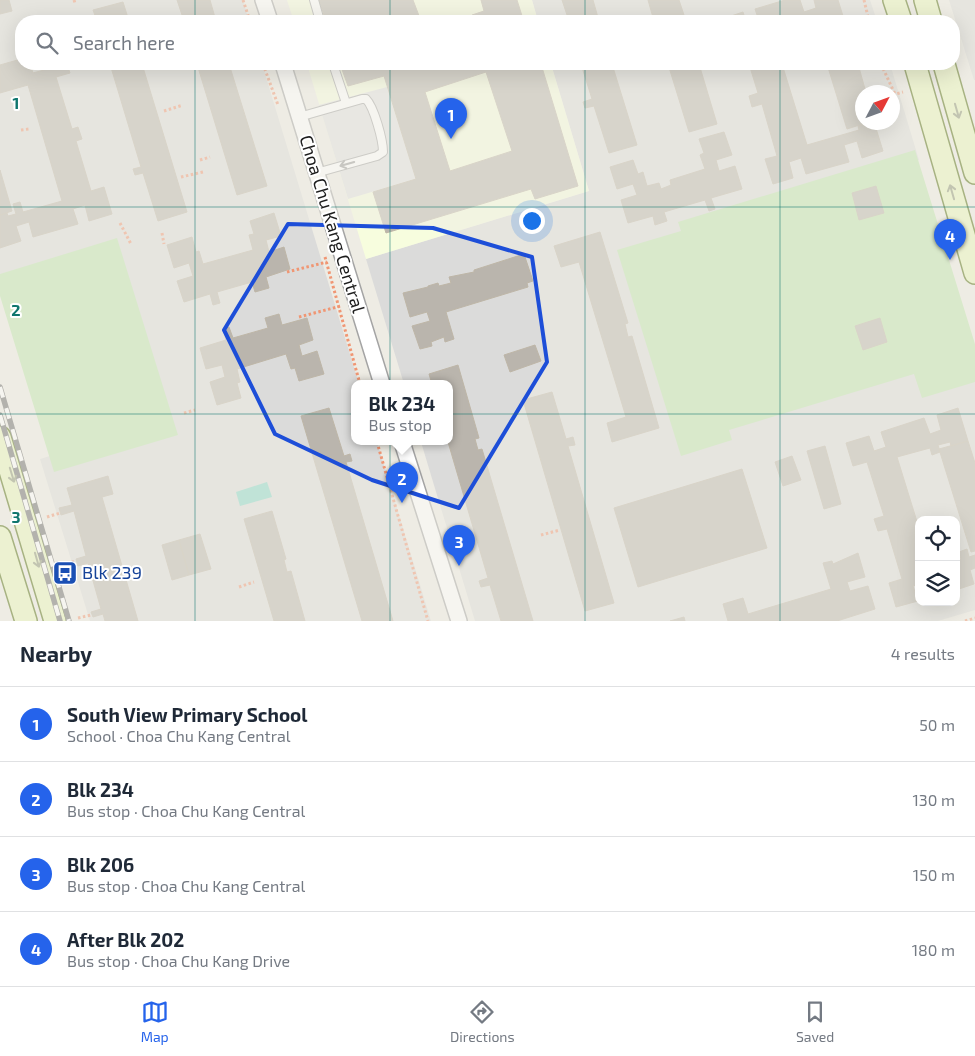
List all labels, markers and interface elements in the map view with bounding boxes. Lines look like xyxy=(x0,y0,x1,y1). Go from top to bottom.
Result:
search box xyxy=(15,15,960,70)
icon: search xyxy=(33,29,61,57)
text: Search here xyxy=(73,31,175,54)
north arrow xyxy=(855,85,900,130)
text: 1 xyxy=(13,93,19,112)
pin: 1 xyxy=(435,98,467,139)
one-way arrow xyxy=(953,102,963,118)
street label: Choa Chu Kang Central xyxy=(295,132,371,316)
one-way arrow xyxy=(339,160,355,170)
one-way arrow xyxy=(946,185,956,201)
your location xyxy=(519,208,545,234)
pin: 4 xyxy=(934,219,966,260)
text: 2 xyxy=(11,300,21,319)
popup xyxy=(351,380,453,445)
text: Blk 234 xyxy=(369,392,435,415)
text: Bus stop xyxy=(369,415,432,434)
pin: 2 xyxy=(386,462,418,503)
one-way arrow xyxy=(7,467,17,483)
text: 3 xyxy=(11,507,21,526)
map controls xyxy=(915,516,960,606)
button: locate xyxy=(915,516,960,561)
pin: 3 xyxy=(443,525,475,566)
one-way arrow xyxy=(33,552,42,568)
bus stop icon: Blk 239 xyxy=(52,560,78,586)
place label: Blk 239 xyxy=(82,561,142,583)
button: layers xyxy=(915,561,960,606)
text: Nearby xyxy=(20,641,92,666)
text: 4 results xyxy=(891,644,955,663)
text: South View Primary School xyxy=(67,703,308,726)
text: 1 xyxy=(33,715,39,734)
text: 50 m xyxy=(919,715,955,734)
text: School · Choa Chu Kang Central xyxy=(67,726,291,745)
text: Blk 234 xyxy=(67,778,134,801)
text: 2 xyxy=(31,790,41,809)
text: 130 m xyxy=(913,790,955,809)
text: Bus stop · Choa Chu Kang Central xyxy=(67,801,305,820)
text: Blk 206 xyxy=(67,853,134,876)
text: 3 xyxy=(31,865,41,884)
text: 150 m xyxy=(913,865,955,884)
text: Bus stop · Choa Chu Kang Central xyxy=(67,876,305,895)
text: After Blk 202 xyxy=(67,928,184,951)
text: 4 xyxy=(31,940,41,959)
text: 180 m xyxy=(912,940,955,959)
text: Bus stop · Choa Chu Kang Drive xyxy=(67,951,290,970)
tab: Map xyxy=(141,998,169,1045)
tab: Directions xyxy=(450,998,515,1045)
tab: Saved xyxy=(796,998,834,1045)

